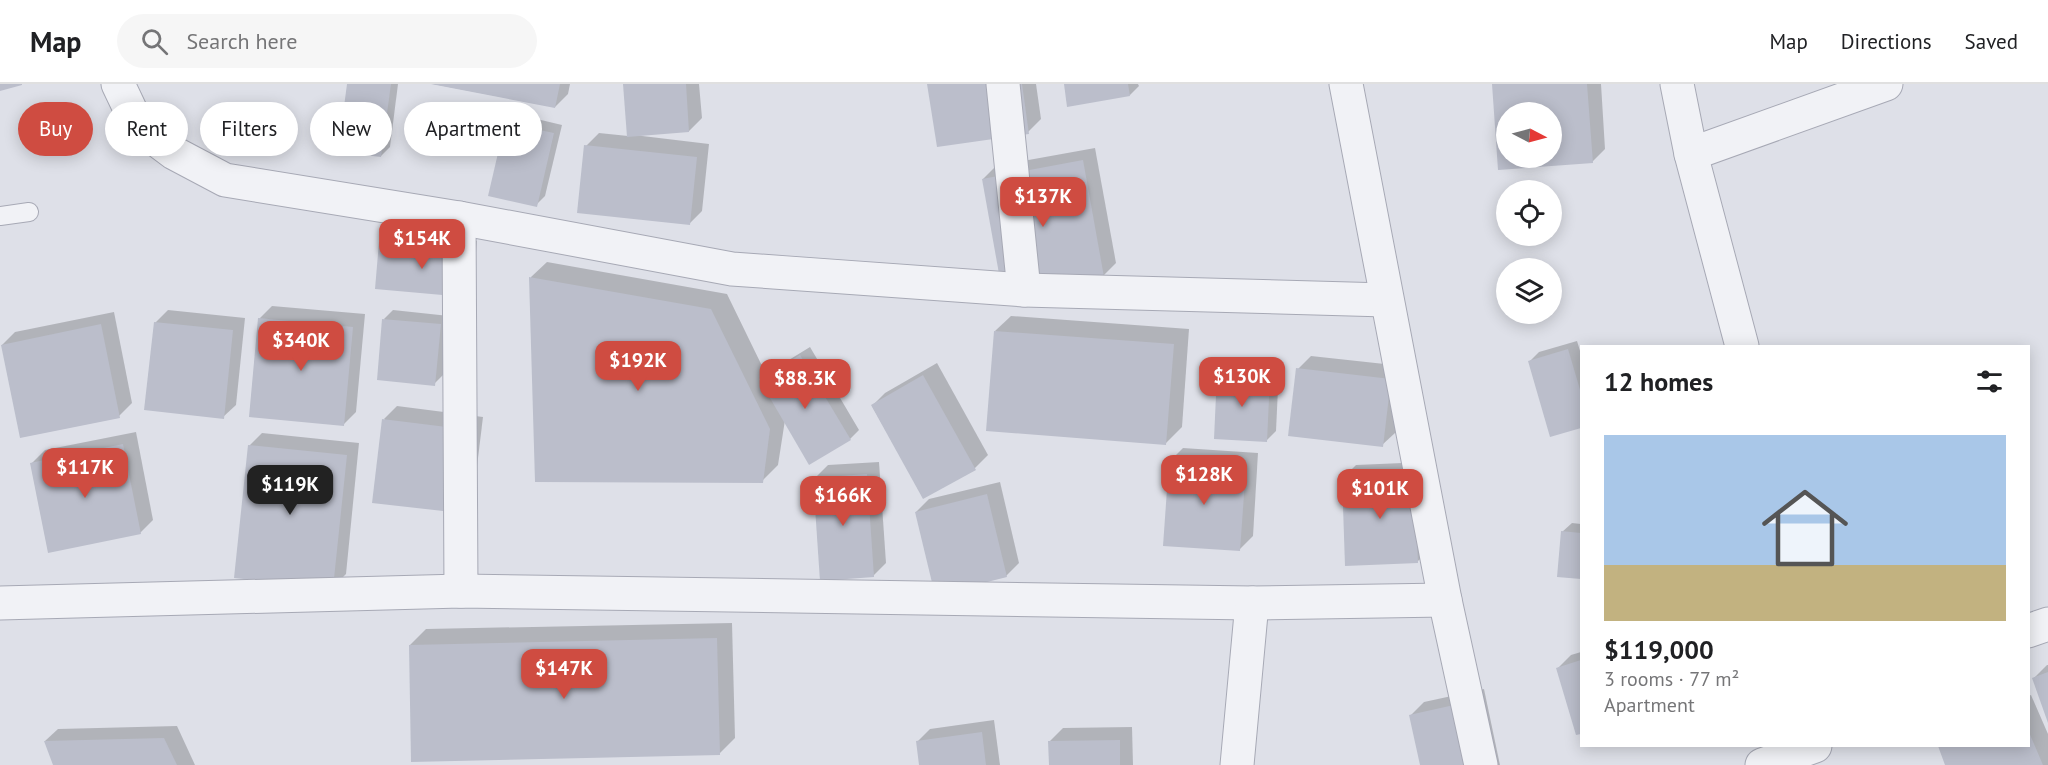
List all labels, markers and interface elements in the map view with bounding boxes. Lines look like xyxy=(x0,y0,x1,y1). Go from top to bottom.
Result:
search box xyxy=(117,14,537,68)
text: Map xyxy=(30,23,81,60)
icon: search xyxy=(138,25,171,58)
text: Search here xyxy=(186,27,297,55)
text: Map xyxy=(1769,28,1808,55)
text: Directions xyxy=(1841,28,1932,55)
text: Saved xyxy=(1965,28,2018,55)
chip: Buy xyxy=(18,102,93,156)
chip: Rent xyxy=(105,102,188,156)
chip: Filters xyxy=(200,102,298,156)
chip: New xyxy=(310,102,392,156)
chip: Apartment xyxy=(404,102,542,156)
north arrow xyxy=(1496,102,1562,168)
map controls xyxy=(1496,102,1562,324)
pin: $137K xyxy=(1001,177,1085,228)
button: locate xyxy=(1496,180,1562,246)
text: $137K xyxy=(1014,183,1072,209)
pin: $154K xyxy=(380,219,464,270)
text: $154K xyxy=(393,225,451,251)
button: layers xyxy=(1496,258,1562,324)
pin: $340K xyxy=(259,321,343,372)
text: $340K xyxy=(272,327,330,353)
pin: $192K xyxy=(596,341,680,392)
text: $192K xyxy=(609,347,667,373)
pin: $130K xyxy=(1200,357,1284,408)
pin: $88.3K xyxy=(756,359,854,410)
text: $130K xyxy=(1213,363,1271,389)
text: $88.3K xyxy=(774,365,836,391)
text: 12 homes xyxy=(1604,365,1713,398)
icon: filters xyxy=(1973,365,2006,398)
pin: $117K xyxy=(43,448,127,499)
text: $117K xyxy=(56,454,114,480)
pin: $128K xyxy=(1162,455,1246,506)
text: $128K xyxy=(1175,461,1233,487)
pin: $119K xyxy=(248,465,332,516)
pin: $101K xyxy=(1338,469,1422,520)
text: $119K xyxy=(261,471,319,497)
icon: home xyxy=(1751,474,1859,582)
text: $101K xyxy=(1351,475,1409,501)
pin: $166K xyxy=(801,476,885,527)
text: $166K xyxy=(814,482,872,508)
text: $119,000 xyxy=(1604,633,1714,666)
pin: $147K xyxy=(522,649,606,700)
text: $147K xyxy=(535,655,593,681)
text: 3 rooms · 77 m² xyxy=(1604,666,1739,692)
text: Apartment xyxy=(1604,692,1695,718)

